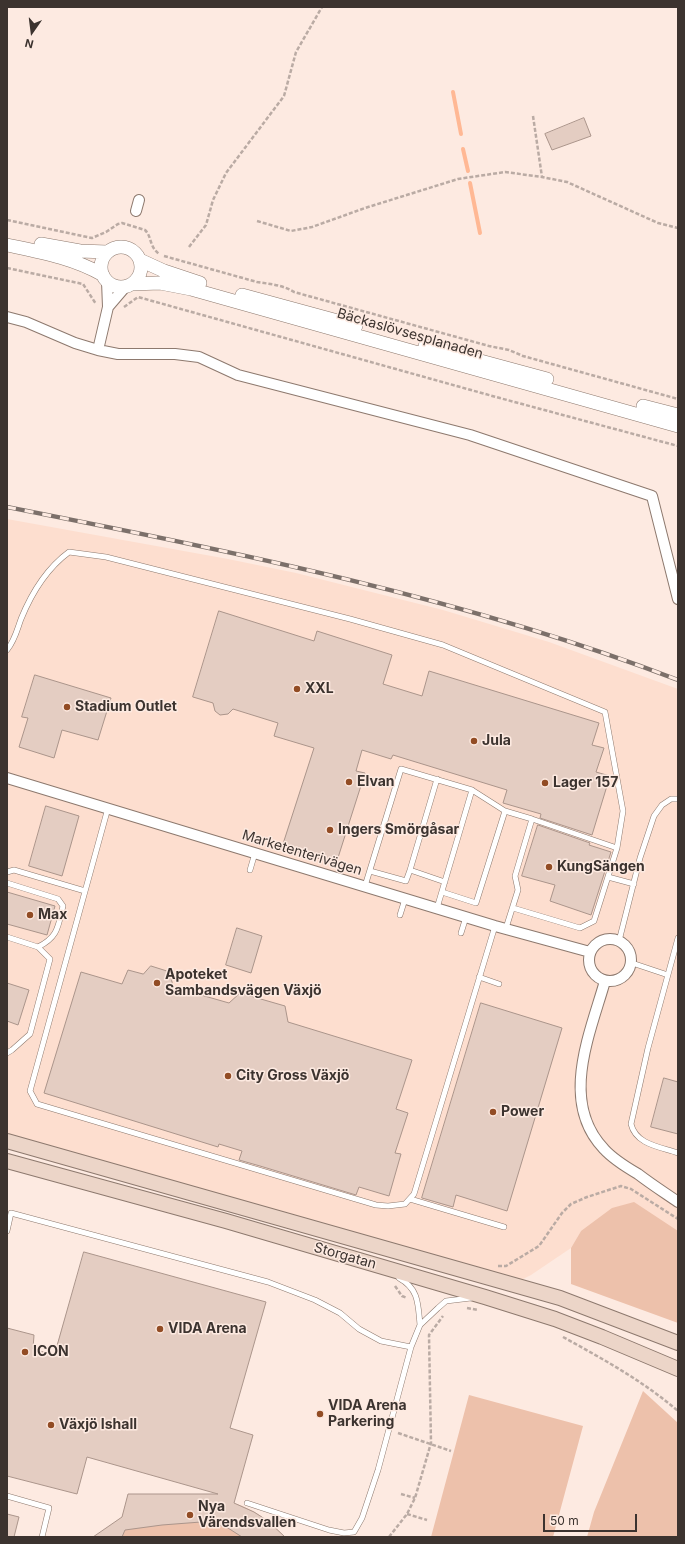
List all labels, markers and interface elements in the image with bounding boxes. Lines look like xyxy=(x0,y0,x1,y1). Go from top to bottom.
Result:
north arrow xyxy=(12,12,52,52)
text: N xyxy=(23,36,35,51)
street label: Bäckaslövsesplanaden xyxy=(335,305,485,363)
place label: XXL xyxy=(305,681,334,697)
marker: XXL xyxy=(292,684,302,694)
place label: Stadium Outlet xyxy=(75,699,177,715)
marker: Stadium Outlet xyxy=(62,702,72,712)
place label: Jula xyxy=(482,733,511,749)
marker: Jula xyxy=(469,736,479,746)
place label: Elvan xyxy=(357,774,395,790)
place label: Lager 157 xyxy=(553,775,618,791)
marker: Elvan xyxy=(344,777,354,787)
marker: Lager 157 xyxy=(540,778,550,788)
place label: Ingers Smörgåsar xyxy=(338,822,459,838)
marker: Ingers Smörgåsar xyxy=(325,825,335,835)
street label: Marketenterivägen xyxy=(240,827,364,879)
place label: KungSängen xyxy=(557,859,645,875)
marker: KungSängen xyxy=(544,862,554,872)
place label: Max xyxy=(38,907,67,923)
marker: Max xyxy=(25,910,35,920)
place label: Apoteket Sambandsvägen Växjö xyxy=(165,967,322,1000)
marker: Apoteket Sambandsvägen Växjö xyxy=(152,978,162,988)
place label: City Gross Växjö xyxy=(236,1068,349,1084)
marker: City Gross Växjö xyxy=(223,1071,233,1081)
place label: Power xyxy=(501,1104,544,1120)
marker: Power xyxy=(488,1107,498,1117)
street label: Storgatan xyxy=(312,1239,378,1273)
place label: VIDA Arena xyxy=(168,1321,247,1337)
marker: VIDA Arena xyxy=(155,1324,165,1334)
place label: ICON xyxy=(33,1344,69,1360)
marker: ICON xyxy=(20,1347,30,1357)
place label: VIDA Arena Parkering xyxy=(328,1398,407,1430)
marker: VIDA Arena Parkering xyxy=(315,1409,325,1419)
place label: Växjö Ishall xyxy=(59,1417,137,1433)
marker: Växjö Ishall xyxy=(46,1420,56,1430)
place label: Nya Värendsvallen xyxy=(198,1499,296,1532)
scale bar xyxy=(545,1506,639,1532)
marker: Nya Värendsvallen xyxy=(185,1510,195,1520)
text: 50 m xyxy=(550,1513,579,1528)

